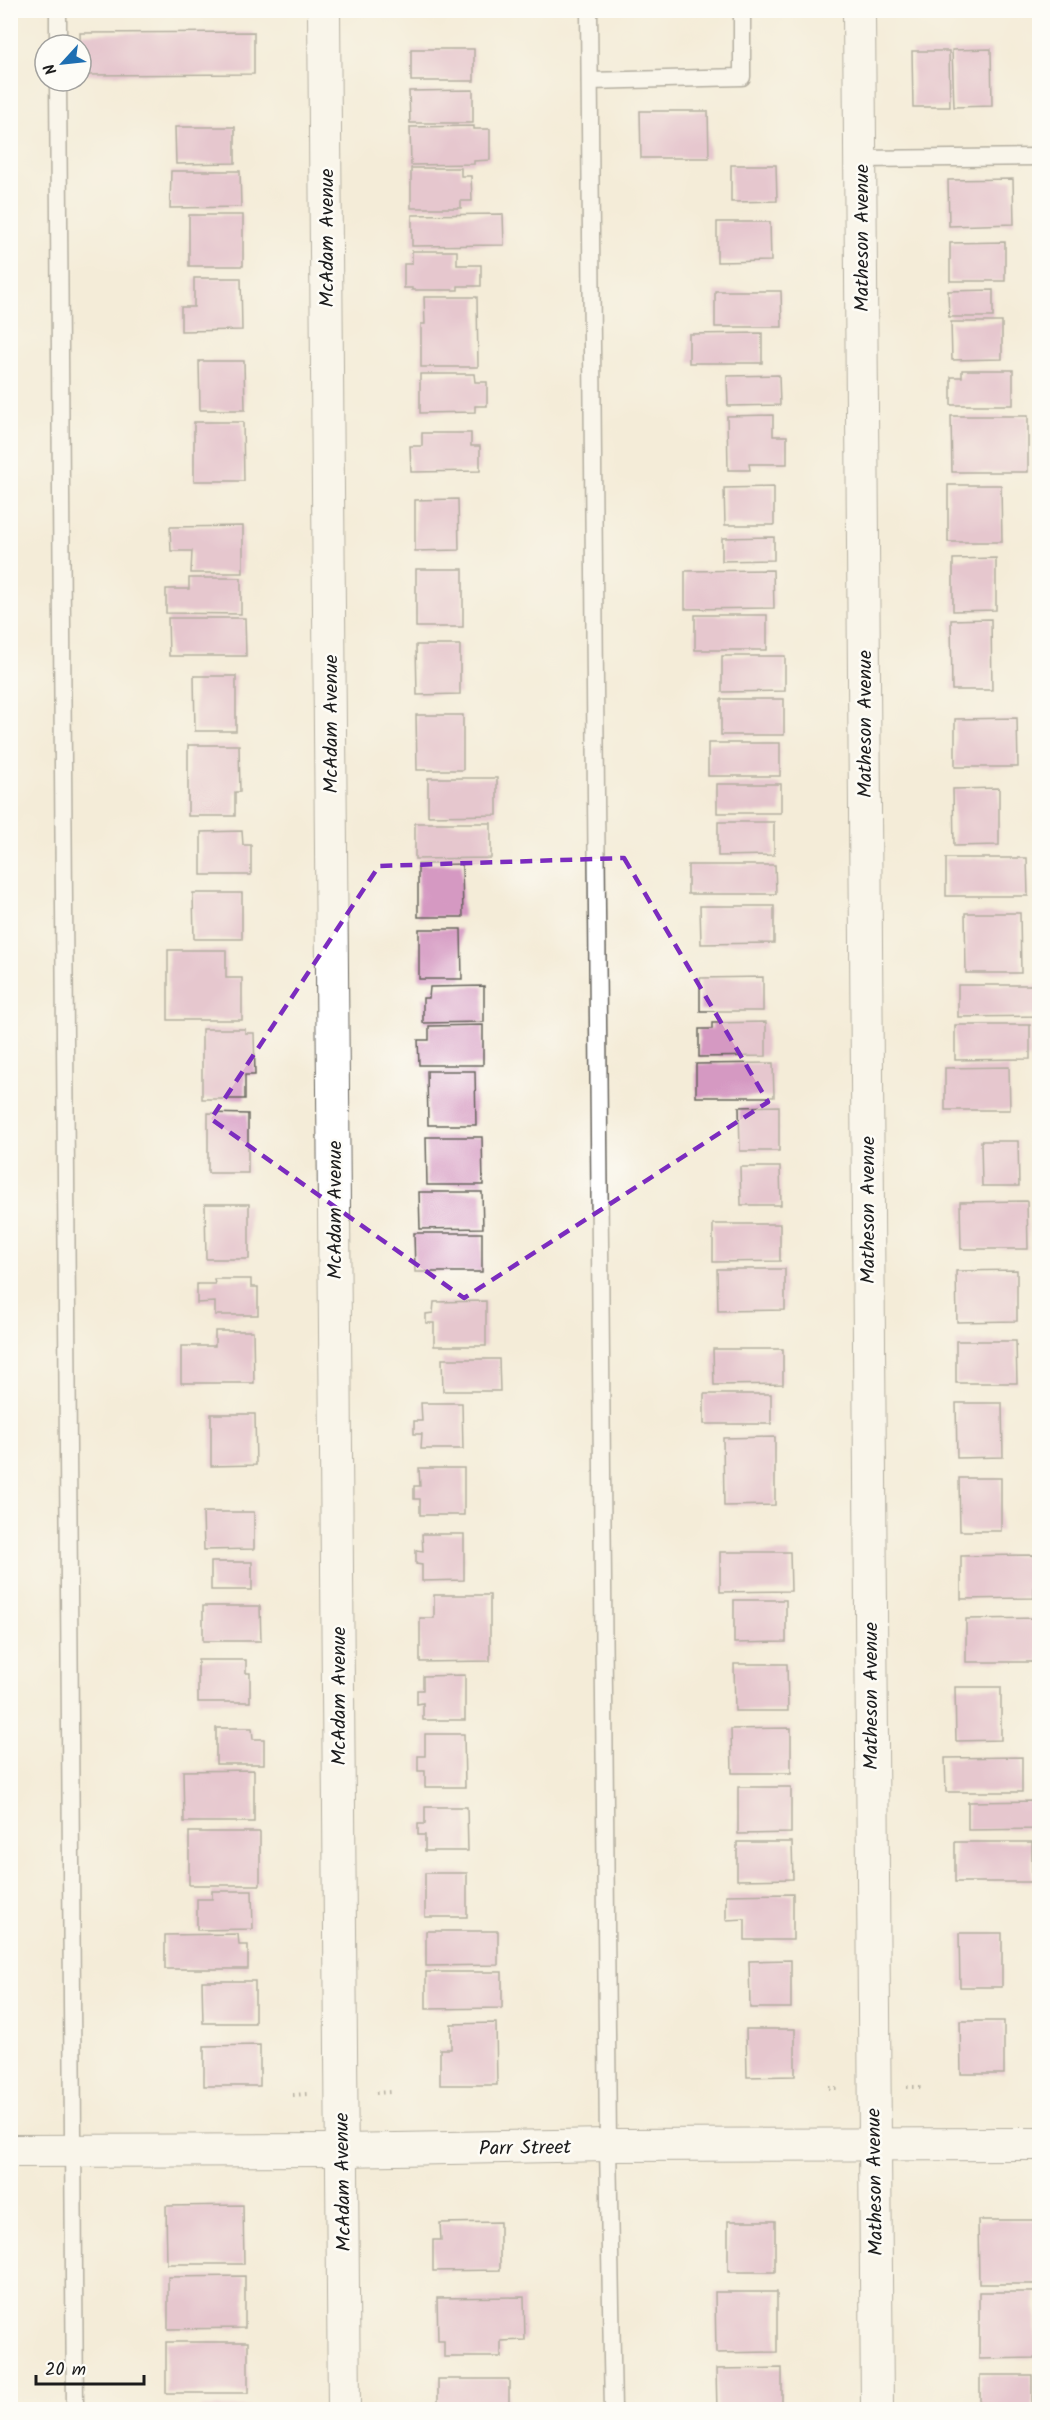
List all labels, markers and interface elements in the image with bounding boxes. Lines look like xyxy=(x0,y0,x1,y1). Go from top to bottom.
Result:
north arrow xyxy=(33,33,93,93)
text: N xyxy=(38,59,64,79)
street label: Matheson Avenue xyxy=(847,164,879,312)
street label: McAdam Avenue xyxy=(312,168,344,308)
street label: Matheson Avenue xyxy=(850,650,882,798)
street label: McAdam Avenue xyxy=(316,654,348,794)
street label: Matheson Avenue xyxy=(853,1136,885,1284)
street label: McAdam Avenue xyxy=(320,1140,352,1280)
street label: Matheson Avenue xyxy=(856,1622,888,1770)
street label: McAdam Avenue xyxy=(324,1626,356,1766)
street label: Matheson Avenue xyxy=(859,2108,893,2256)
street label: McAdam Avenue xyxy=(327,2112,361,2252)
street label: Parr Street xyxy=(479,2132,572,2166)
scale bar xyxy=(36,2348,144,2386)
text: 20 m xyxy=(45,2356,86,2385)

